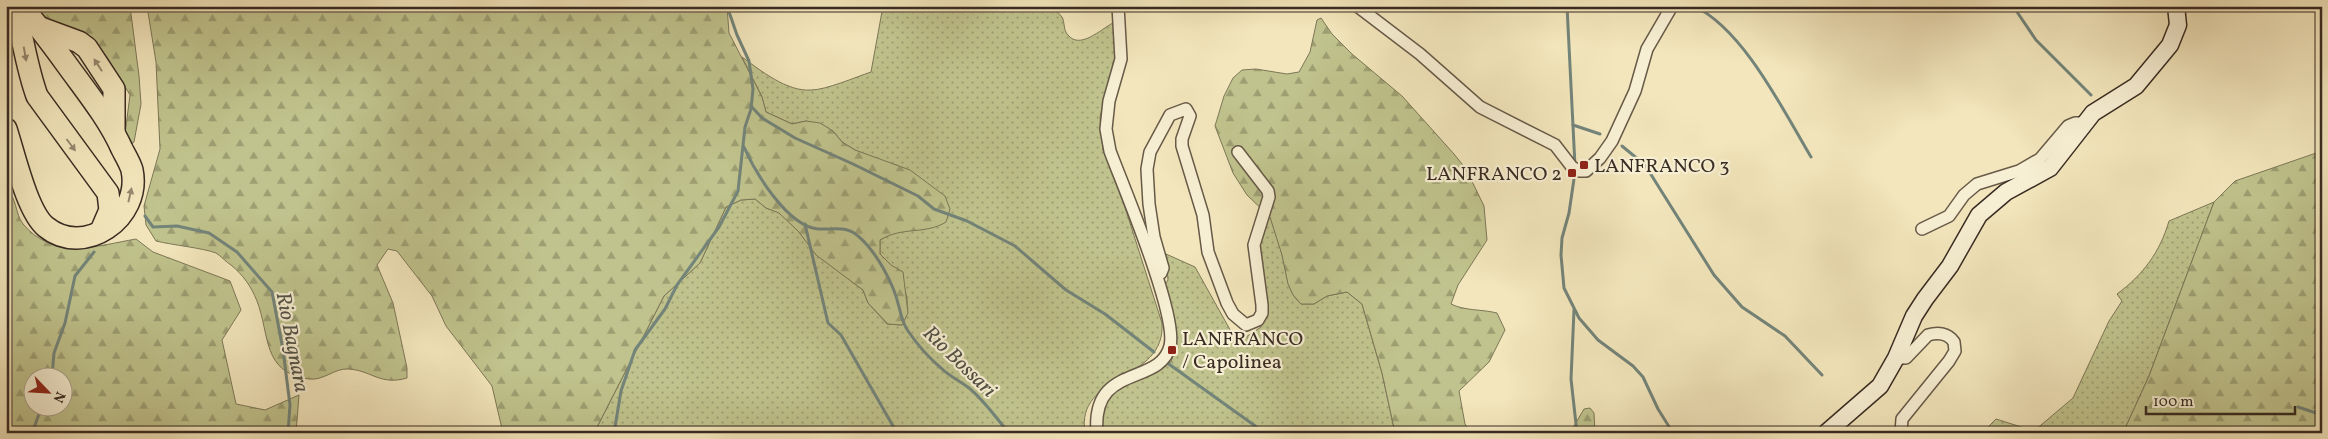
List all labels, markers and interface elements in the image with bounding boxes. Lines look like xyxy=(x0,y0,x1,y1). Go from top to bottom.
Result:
one-way arrow xyxy=(21,46,29,62)
one-way arrow xyxy=(94,58,103,72)
one-way arrow xyxy=(66,138,77,151)
place label: LANFRANCO 3 xyxy=(1594,153,1729,181)
marker: LANFRANCO 3 xyxy=(1578,159,1590,171)
place label: LANFRANCO 2 xyxy=(1426,161,1562,189)
marker: LANFRANCO 2 xyxy=(1566,167,1578,179)
one-way arrow xyxy=(127,187,135,203)
water label: Rio Bagnara xyxy=(268,290,315,395)
water label: Rio Bossari xyxy=(916,320,1003,405)
place label: LANFRANCO / Capolinea xyxy=(1182,326,1303,377)
marker: LANFRANCO / Capolinea xyxy=(1166,344,1178,356)
north arrow xyxy=(22,366,72,416)
scale bar xyxy=(2146,384,2294,416)
text: N xyxy=(48,388,69,405)
text: 100 m xyxy=(2153,392,2193,413)

